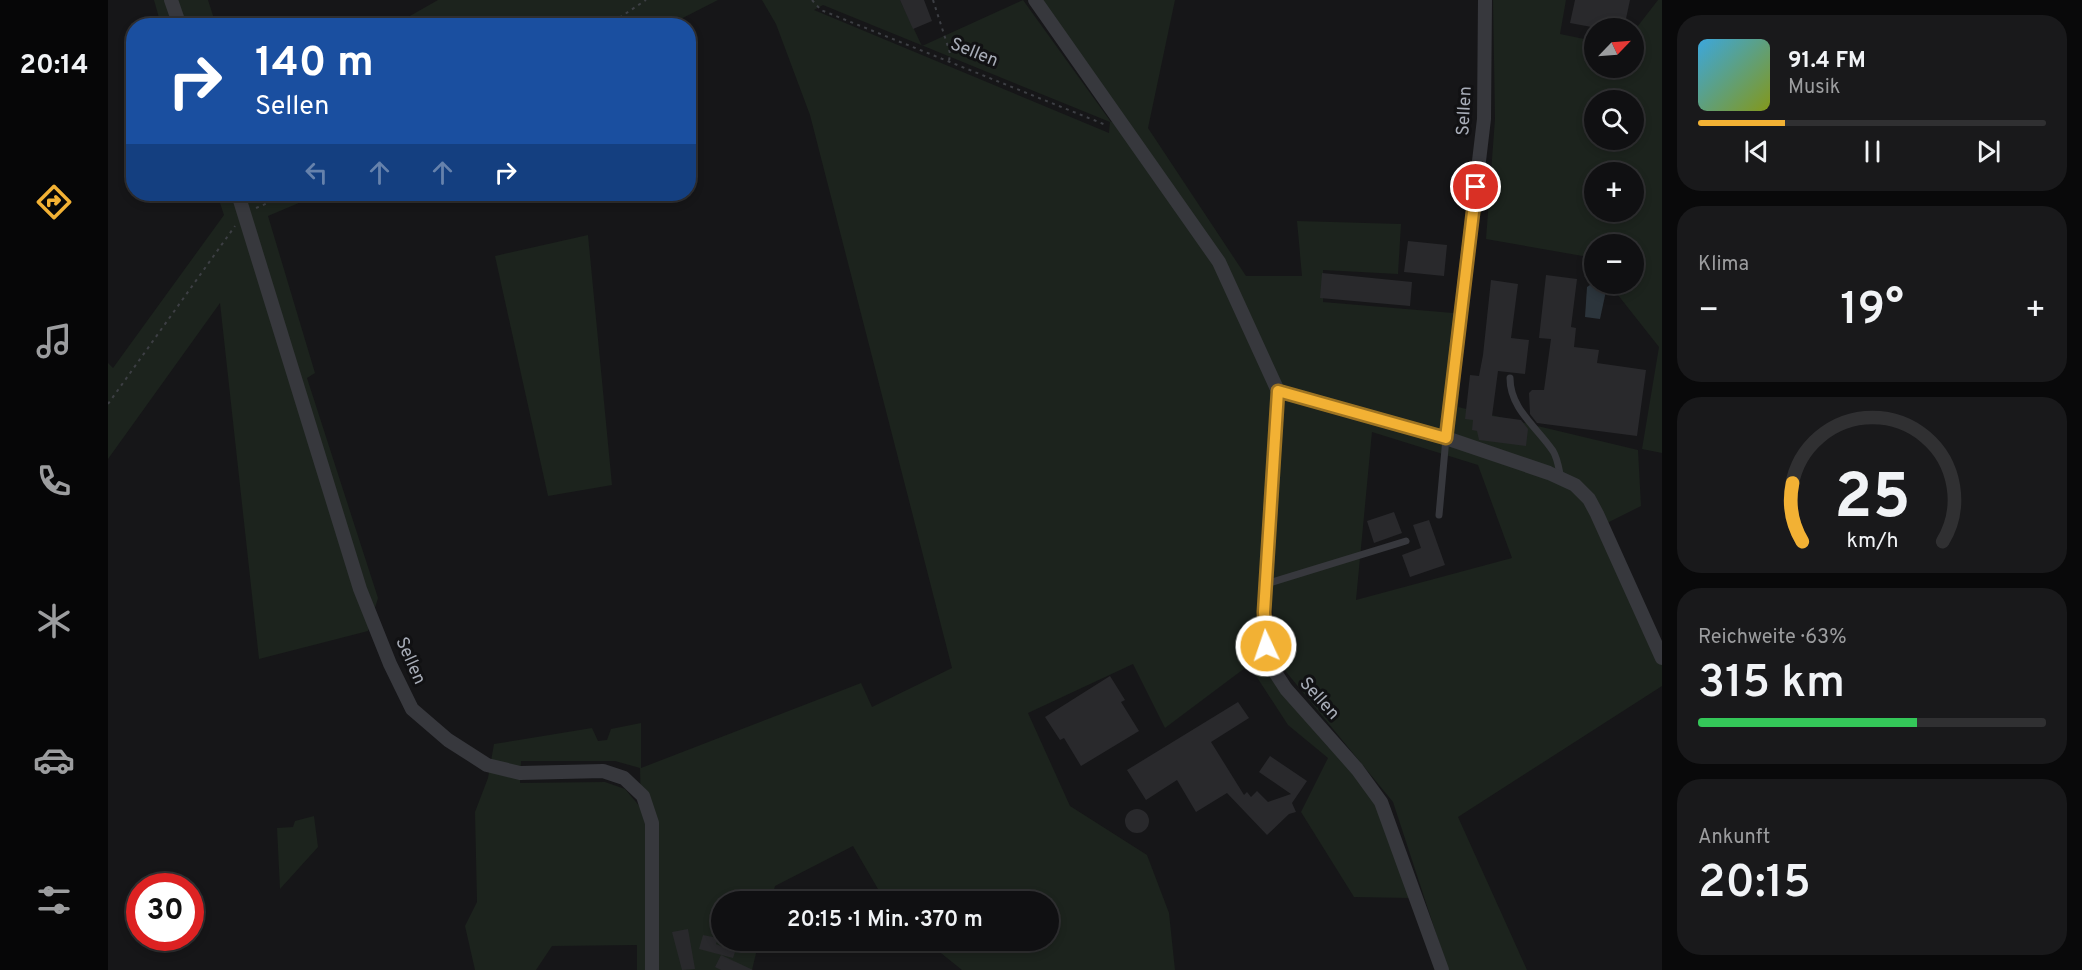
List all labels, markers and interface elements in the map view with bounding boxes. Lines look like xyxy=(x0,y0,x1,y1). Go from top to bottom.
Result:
north arrow xyxy=(1584,18,1644,78)
map controls xyxy=(1584,18,1644,294)
street label: Sellen xyxy=(947,33,1001,73)
text: 140 m xyxy=(255,38,374,91)
icon: right xyxy=(156,42,234,120)
text: 91.4 FM xyxy=(1788,48,1866,75)
text: 20:14 xyxy=(20,49,89,83)
text: Musik xyxy=(1788,75,1840,101)
street label: Sellen xyxy=(1452,86,1478,136)
text: Sellen xyxy=(255,90,329,124)
button: search xyxy=(1584,90,1644,150)
icon: previous xyxy=(1740,135,1773,168)
icon: pause xyxy=(1856,135,1889,168)
icon: next xyxy=(1972,135,2005,168)
icon: left xyxy=(300,156,333,189)
icon: ahead xyxy=(363,156,396,189)
icon: ahead xyxy=(426,156,459,189)
icon: right xyxy=(489,156,522,189)
pin xyxy=(1450,161,1501,212)
button: + xyxy=(1584,162,1644,222)
icon: arrive xyxy=(1459,170,1492,203)
icon: directions xyxy=(33,181,75,223)
button: − xyxy=(1584,234,1644,294)
text: Klima xyxy=(1698,252,1749,278)
text: 19° xyxy=(1840,283,1904,340)
text: − xyxy=(1698,291,1719,333)
text: + xyxy=(2025,291,2046,333)
icon: music xyxy=(33,320,75,362)
icon: phone xyxy=(33,460,75,502)
text: 25 xyxy=(1834,461,1910,540)
text: km/h xyxy=(1846,528,1898,555)
icon: climate xyxy=(33,600,75,642)
position arrow xyxy=(1234,614,1298,678)
text: Reichweite · 63% xyxy=(1698,625,1847,651)
street label: Sellen xyxy=(389,634,431,688)
text: 315 km xyxy=(1698,656,1845,713)
street label: Sellen xyxy=(1294,673,1344,725)
icon: car xyxy=(33,739,75,781)
text: Ankunft xyxy=(1698,825,1770,851)
text: 20:15 xyxy=(1698,856,1811,913)
speed limit sign: 30 xyxy=(126,873,204,951)
icon: filters xyxy=(33,879,75,921)
text: 20:15 · 1 Min. · 370 m xyxy=(787,907,983,934)

